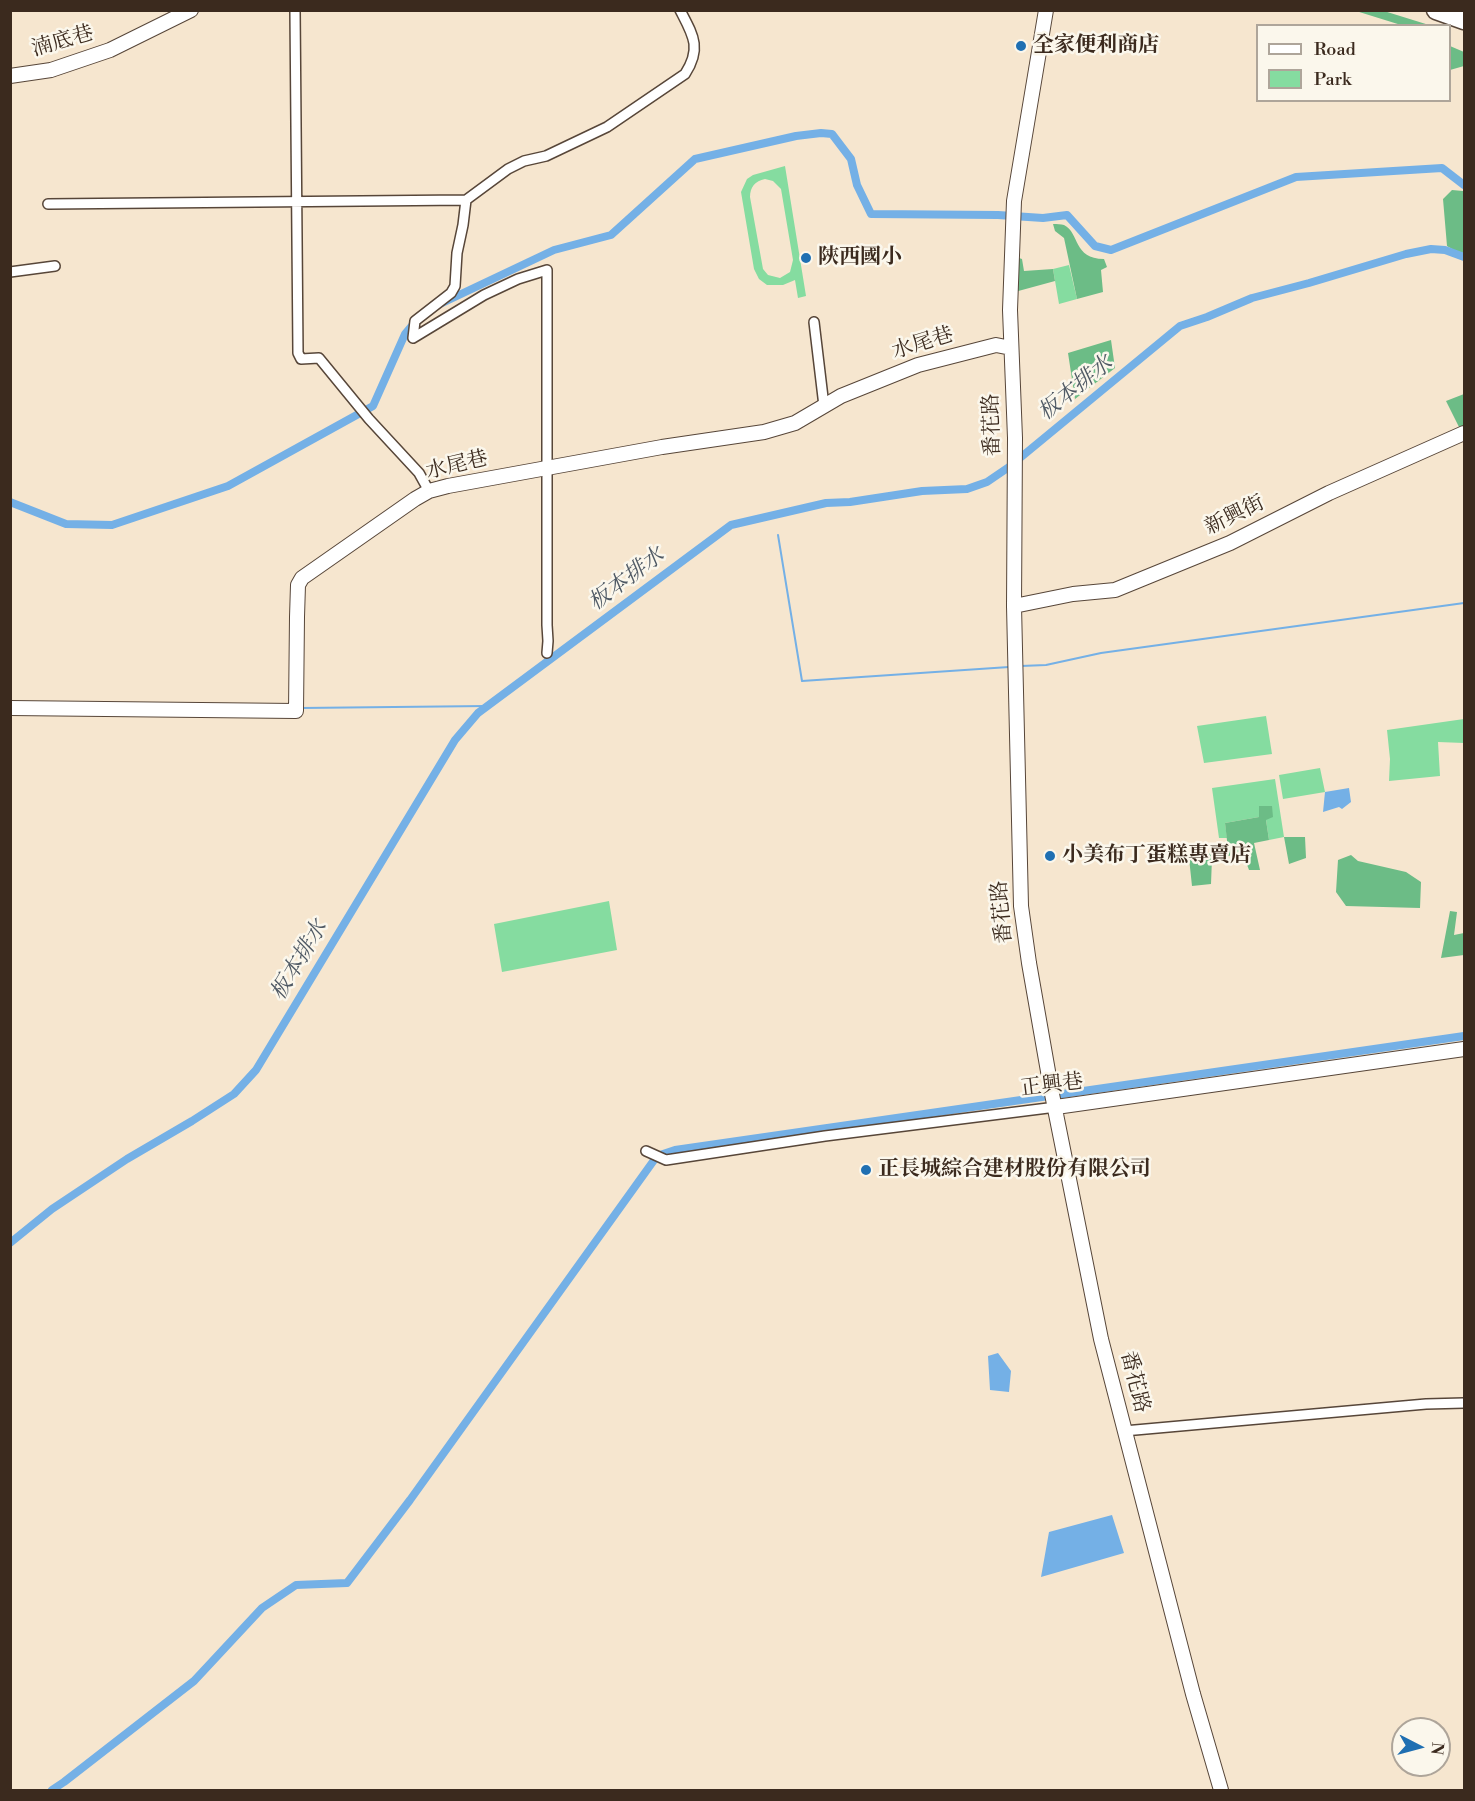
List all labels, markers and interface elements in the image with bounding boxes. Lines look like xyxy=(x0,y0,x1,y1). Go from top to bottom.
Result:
street label: 湳底巷 xyxy=(29,21,97,63)
legend xyxy=(1256,24,1451,102)
place label: 全家便利商店 xyxy=(1033,33,1159,59)
text: Road xyxy=(1314,38,1356,61)
marker: 全家便利商店 xyxy=(1014,39,1028,53)
text: Park xyxy=(1314,68,1351,91)
place label: 陝西國小 xyxy=(818,245,902,271)
marker: 陝西國小 xyxy=(799,251,813,265)
street label: 水尾巷 xyxy=(889,323,957,365)
water label: 板本排水 xyxy=(1033,351,1119,427)
street label: 番花路 xyxy=(979,393,1007,457)
street label: 水尾巷 xyxy=(423,447,491,485)
street label: 新興街 xyxy=(1201,491,1269,541)
water label: 板本排水 xyxy=(584,543,670,617)
place label: 小美布丁蛋糕專賣店 xyxy=(1062,843,1251,869)
marker: 小美布丁蛋糕專賣店 xyxy=(1043,849,1057,863)
street label: 番花路 xyxy=(988,880,1018,944)
water label: 板本排水 xyxy=(266,916,334,1006)
street label: 正興巷 xyxy=(1019,1070,1085,1102)
place label: 正長城綜合建材股份有限公司 xyxy=(878,1157,1151,1183)
marker: 正長城綜合建材股份有限公司 xyxy=(859,1163,873,1177)
street label: 番花路 xyxy=(1114,1348,1154,1416)
north arrow xyxy=(1391,1717,1451,1777)
text: N xyxy=(1426,1741,1448,1756)

